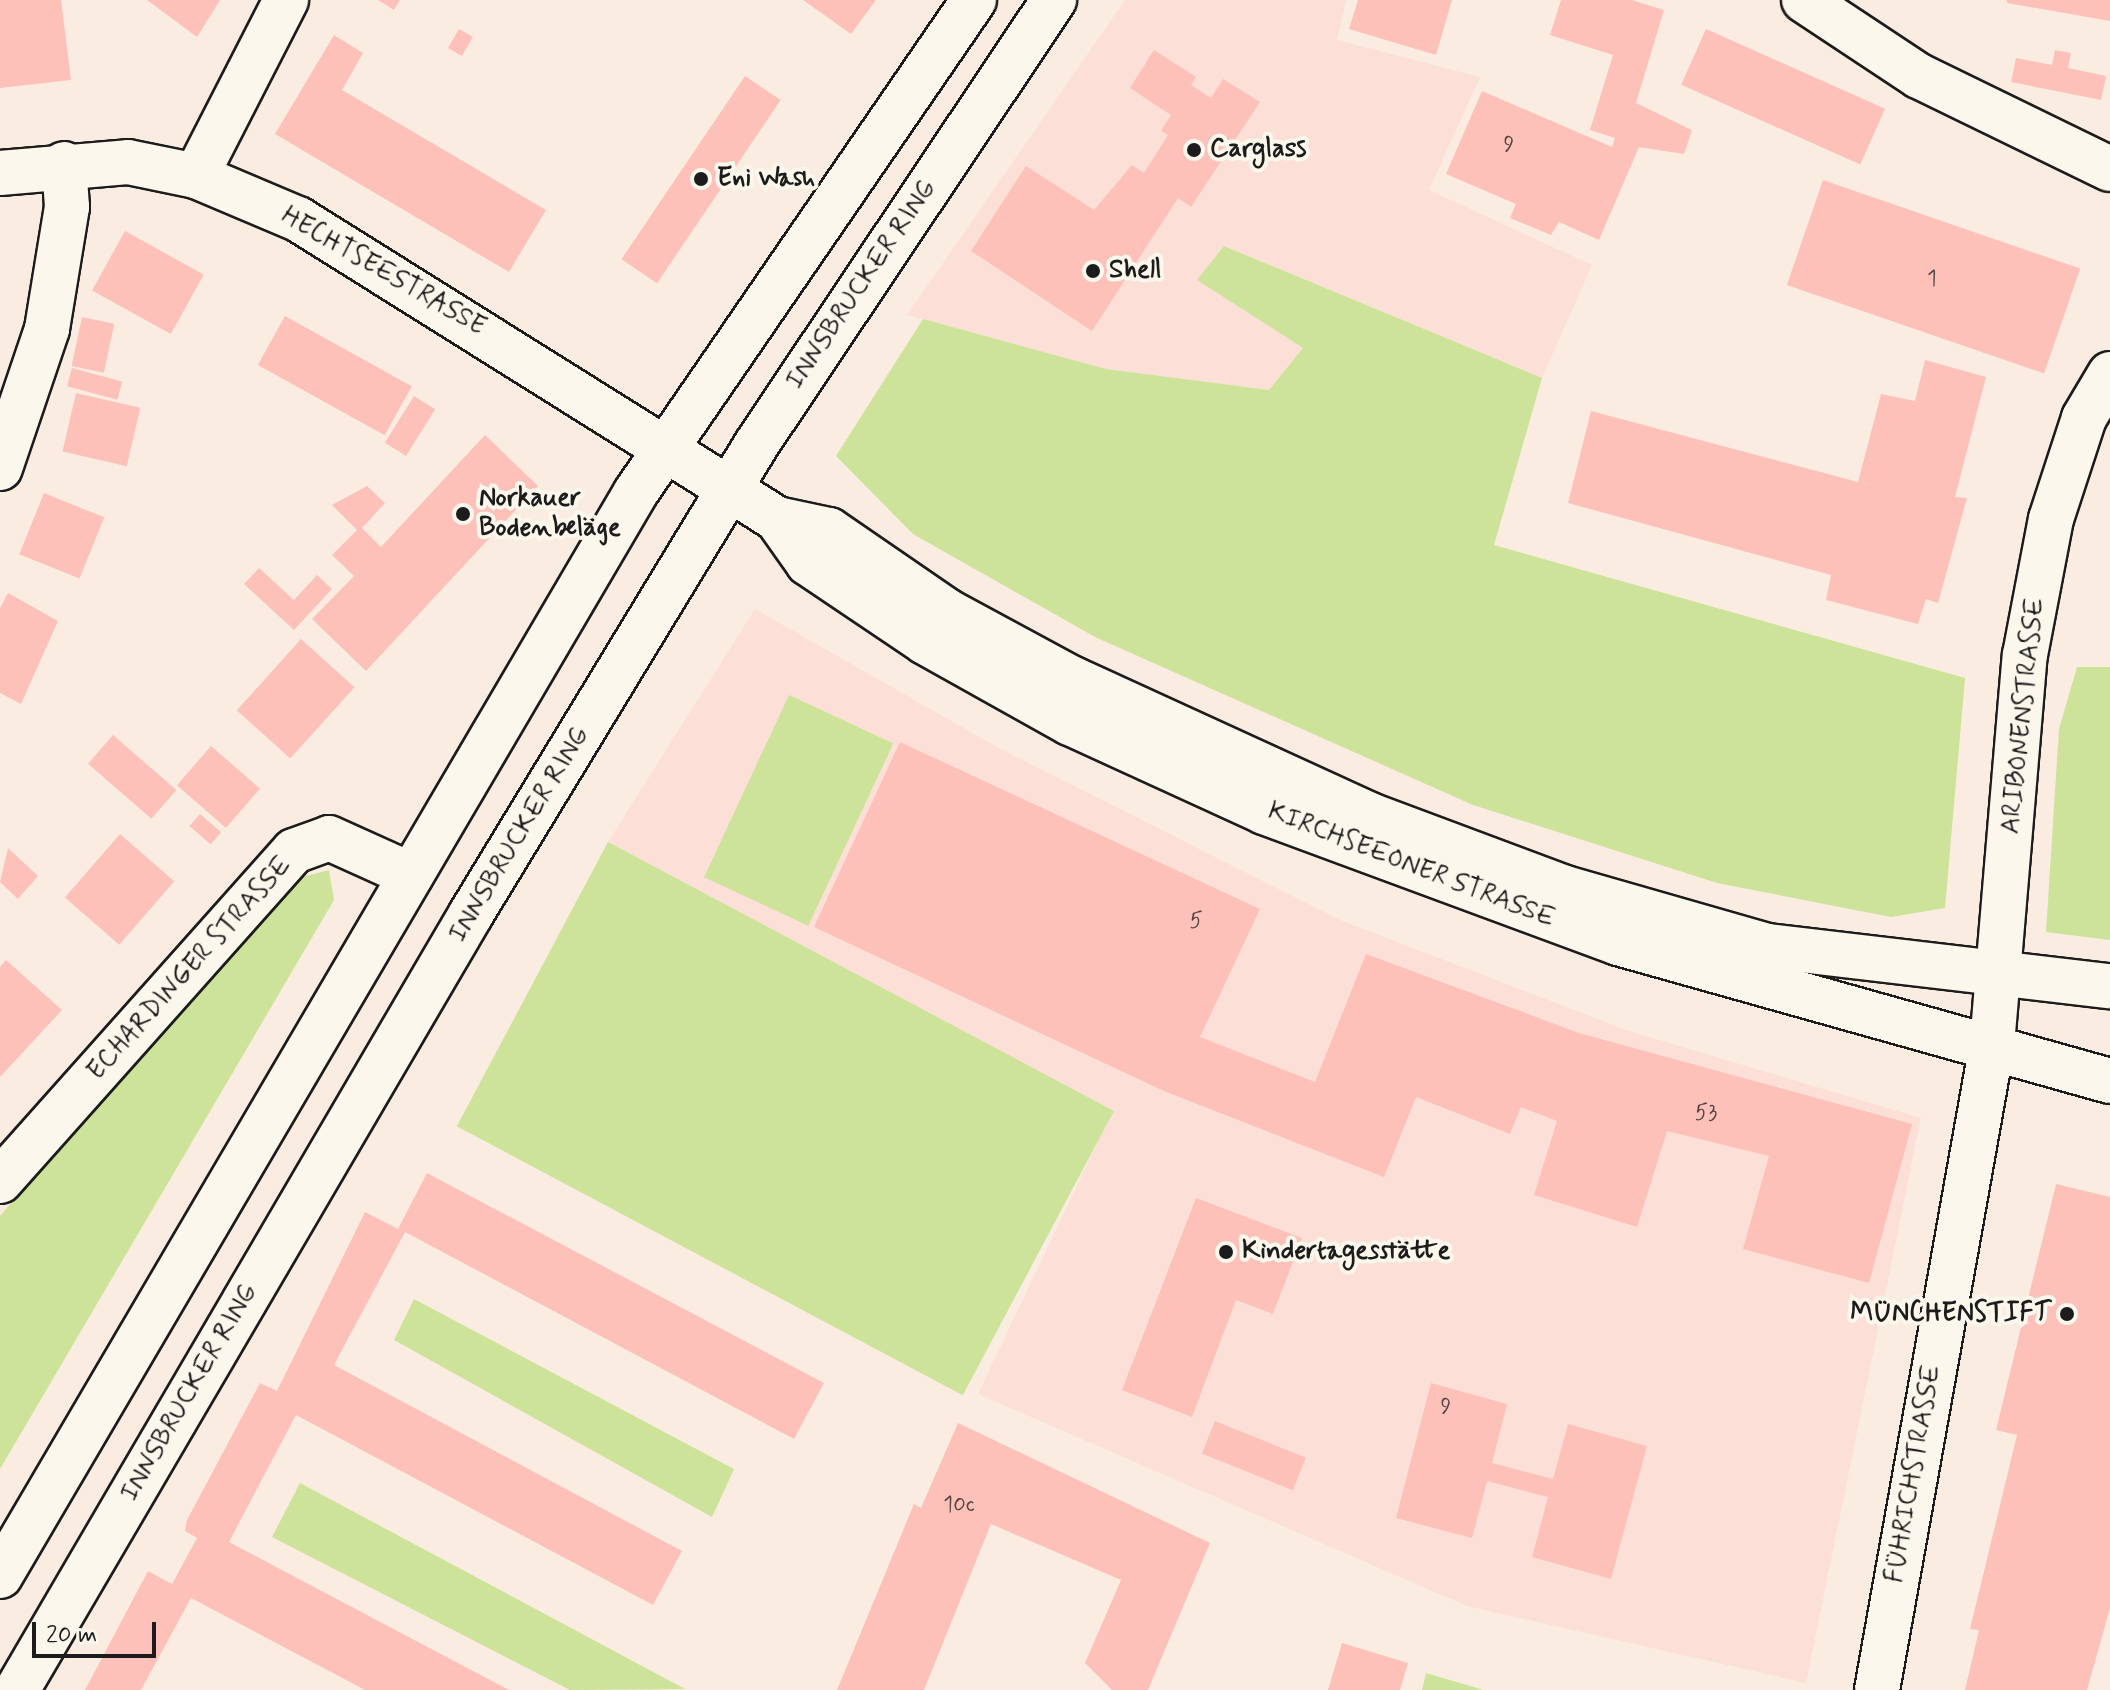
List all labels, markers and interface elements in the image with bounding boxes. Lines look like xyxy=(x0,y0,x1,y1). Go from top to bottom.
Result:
house number: 9 xyxy=(1504,133,1514,159)
place label: Carglass xyxy=(1210,134,1307,166)
marker: Carglass xyxy=(1185,141,1203,159)
place label: Eni Wash xyxy=(717,163,817,195)
marker: Eni Wash xyxy=(692,170,710,188)
street label: INNSBRUCKER RING xyxy=(779,173,945,397)
street label: HECHTSEESTRASSE xyxy=(275,201,491,343)
place label: Shell xyxy=(1109,255,1161,287)
marker: Shell xyxy=(1084,262,1102,280)
house number: 1 xyxy=(1927,267,1937,293)
place label: Norkauer Bodenbeläge xyxy=(479,483,621,544)
marker: Norkauer Bodenbeläge xyxy=(454,505,472,523)
street label: ARIBONENSTRASSE xyxy=(1996,596,2052,836)
street label: INNSBRUCKER RING xyxy=(442,720,598,950)
street label: KIRCHSEEONER STRASSE xyxy=(1261,796,1561,936)
street label: ECHARDINGER STRASSE xyxy=(80,849,300,1089)
house number: 5 xyxy=(1189,909,1203,935)
house number: 53 xyxy=(1695,1101,1717,1127)
place label: Kindertagesstätte xyxy=(1242,1236,1450,1268)
marker: Kindertagesstätte xyxy=(1217,1243,1235,1261)
street label: INNSBRUCKER RING xyxy=(114,1277,266,1509)
place label: MÜNCHENSTIFT xyxy=(1850,1298,2051,1330)
marker: MÜNCHENSTIFT xyxy=(2058,1305,2076,1323)
street label: FÜHRICHSTRASSE xyxy=(1879,1363,1949,1585)
house number: 9 xyxy=(1441,1395,1451,1421)
house number: 10c xyxy=(943,1493,975,1519)
scale bar xyxy=(36,1606,160,1656)
text: 20 m xyxy=(46,1620,97,1651)

